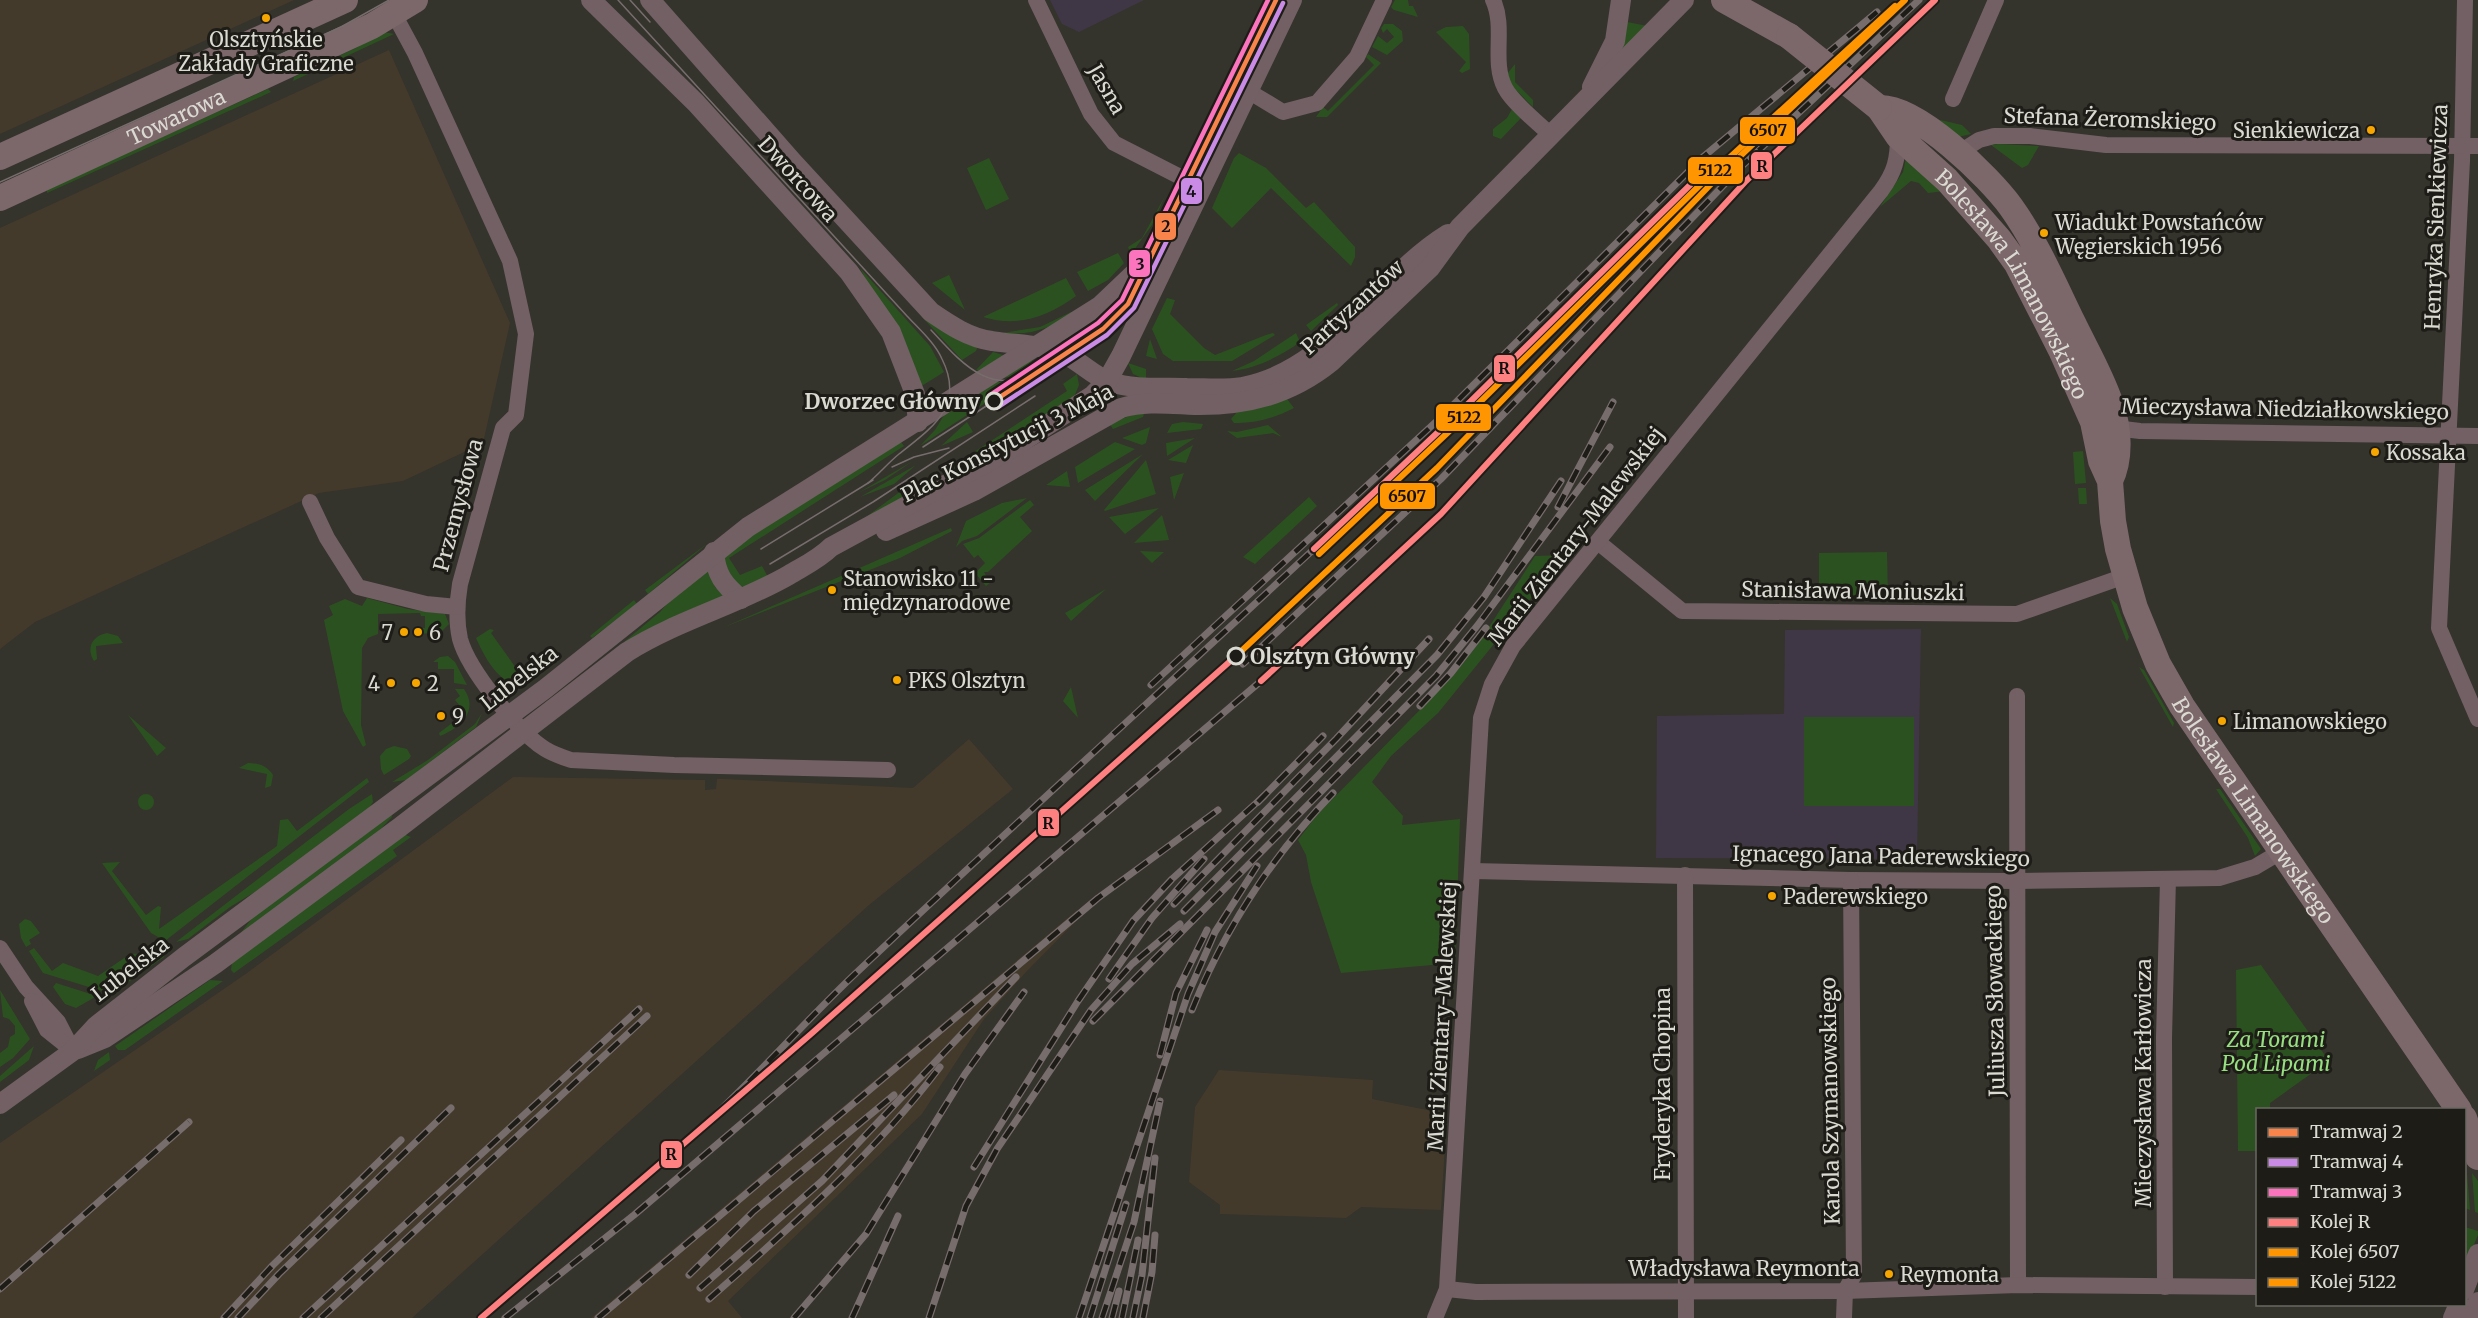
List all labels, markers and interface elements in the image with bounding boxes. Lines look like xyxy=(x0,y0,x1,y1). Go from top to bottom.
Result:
marker: Olsztyńskie Zakłady Graficzne xyxy=(260,12,272,24)
place label: Olsztyńskie Zakłady Graficzne xyxy=(178,27,354,76)
street label: Jasna xyxy=(1081,58,1132,119)
street label: Towarowa xyxy=(123,82,229,151)
street label: Stefana Żeromskiego xyxy=(2003,102,2217,136)
street label: Henryka Sienkiewicza xyxy=(2419,104,2453,330)
line badge: 6507 xyxy=(1739,116,1796,145)
place label: Sienkiewicza xyxy=(2233,118,2360,143)
text: 6507 xyxy=(1749,120,1787,140)
marker: Sienkiewicza xyxy=(2365,124,2377,136)
street label: Dworcowa xyxy=(752,130,844,228)
line badge: R xyxy=(1750,151,1773,180)
line badge: 5122 xyxy=(1687,156,1744,185)
text: R xyxy=(1756,156,1768,176)
text: 5122 xyxy=(1698,160,1732,180)
street label: Bolesława Limanowskiego xyxy=(1930,163,2094,403)
line badge: 4 xyxy=(1180,177,1203,205)
text: 4 xyxy=(1186,181,1196,201)
place label: Wiadukt Powstańców Węgierskich 1956 xyxy=(2054,210,2264,259)
line badge: 2 xyxy=(1154,212,1177,241)
text: 2 xyxy=(1161,216,1171,236)
marker: Wiadukt Powstańców Węgierskich 1956 xyxy=(2038,227,2050,239)
line badge: 3 xyxy=(1128,249,1151,278)
text: 3 xyxy=(1135,254,1145,274)
street label: Partyzantów xyxy=(1295,254,1409,360)
line badge: R xyxy=(1493,354,1516,383)
text: R xyxy=(1498,358,1510,378)
street label: Plac Konstytucji 3 Maja xyxy=(896,378,1118,508)
place label: Dworzec Główny xyxy=(804,388,981,415)
marker: Dworzec Główny xyxy=(985,392,1003,410)
street label: Mieczysława Niedziałkowskiego xyxy=(2121,393,2449,425)
line badge: 5122 xyxy=(1435,403,1492,432)
text: 5122 xyxy=(1447,407,1481,427)
street label: Marii Zientary-Malewskiej xyxy=(1482,421,1670,651)
street label: Przemysłowa xyxy=(427,436,489,574)
place label: Kossaka xyxy=(2386,440,2466,465)
marker: Kossaka xyxy=(2369,446,2381,458)
line badge: 6507 xyxy=(1379,482,1436,510)
text: 6507 xyxy=(1388,486,1426,506)
place label: Stanowisko 11 - międzynarodowe xyxy=(843,566,1010,615)
street label: Stanisława Moniuszki xyxy=(1741,576,1965,606)
marker: Stanowisko 11 - międzynarodowe xyxy=(826,584,838,596)
place label: 7 xyxy=(382,620,393,645)
place label: 6 xyxy=(429,620,441,645)
marker: 7 xyxy=(398,626,410,638)
marker: 6 xyxy=(412,626,424,638)
street label: Lubelska xyxy=(475,639,563,717)
place label: Olsztyn Główny xyxy=(1250,643,1416,670)
marker: Olsztyn Główny xyxy=(1227,647,1245,665)
place label: PKS Olsztyn xyxy=(908,668,1026,693)
place label: 4 xyxy=(368,671,380,696)
place label: 2 xyxy=(427,671,439,696)
marker: PKS Olsztyn xyxy=(891,674,903,686)
marker: 4 xyxy=(385,677,397,689)
marker: 2 xyxy=(410,677,422,689)
street label: Bolesława Limanowskiego xyxy=(2166,692,2341,929)
place label: 9 xyxy=(452,704,464,729)
place label: Limanowskiego xyxy=(2233,709,2387,734)
marker: 9 xyxy=(435,710,447,722)
marker: Limanowskiego xyxy=(2216,715,2228,727)
line badge: R xyxy=(1037,808,1060,837)
text: R xyxy=(1042,813,1054,833)
street label: Ignacego Jana Paderewskiego xyxy=(1732,840,2030,872)
street label: Marii Zientary-Malewskiej xyxy=(1421,880,1463,1152)
place label: Paderewskiego xyxy=(1783,884,1928,909)
street label: Juliusza Słowackiego xyxy=(1980,885,2010,1098)
marker: Paderewskiego xyxy=(1766,890,1778,902)
street label: Lubelska xyxy=(86,930,174,1008)
street label: Mieczysława Karłowicza xyxy=(2130,958,2157,1208)
street label: Karola Szymanowskiego xyxy=(1814,977,1846,1225)
street label: Fryderyka Chopina xyxy=(1649,987,1676,1181)
park label: Za Torami Pod Lipami xyxy=(2221,1026,2331,1077)
legend xyxy=(2256,1108,2466,1306)
text: Tramwaj 2 xyxy=(2310,1120,2403,1143)
line badge: R xyxy=(660,1140,683,1169)
text: R xyxy=(665,1144,677,1164)
text: Tramwaj 4 xyxy=(2310,1150,2403,1173)
text: Tramwaj 3 xyxy=(2310,1180,2402,1203)
text: Kolej R xyxy=(2310,1210,2371,1233)
text: Kolej 6507 xyxy=(2310,1240,2400,1263)
street label: Władysława Reymonta xyxy=(1627,1255,1860,1282)
place label: Reymonta xyxy=(1900,1262,1999,1287)
marker: Reymonta xyxy=(1883,1268,1895,1280)
text: Kolej 5122 xyxy=(2310,1270,2396,1293)

